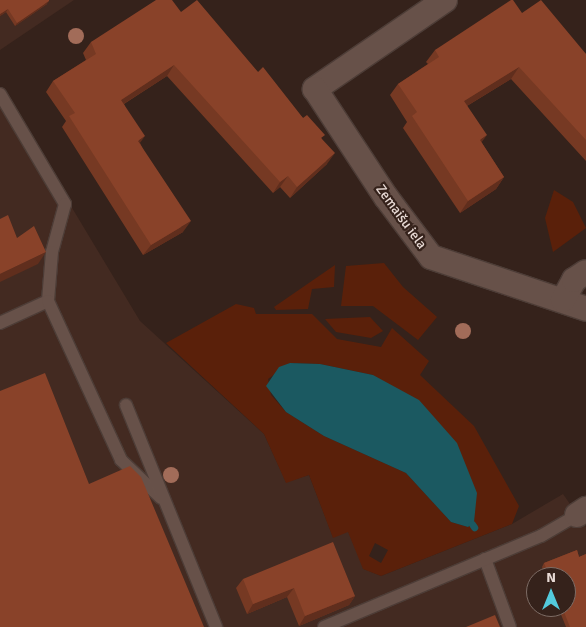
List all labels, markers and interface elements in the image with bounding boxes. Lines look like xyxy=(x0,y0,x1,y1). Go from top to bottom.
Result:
street label: Zemaišu iela xyxy=(372,182,430,252)
north arrow xyxy=(526,567,576,617)
text: N xyxy=(546,569,556,586)

